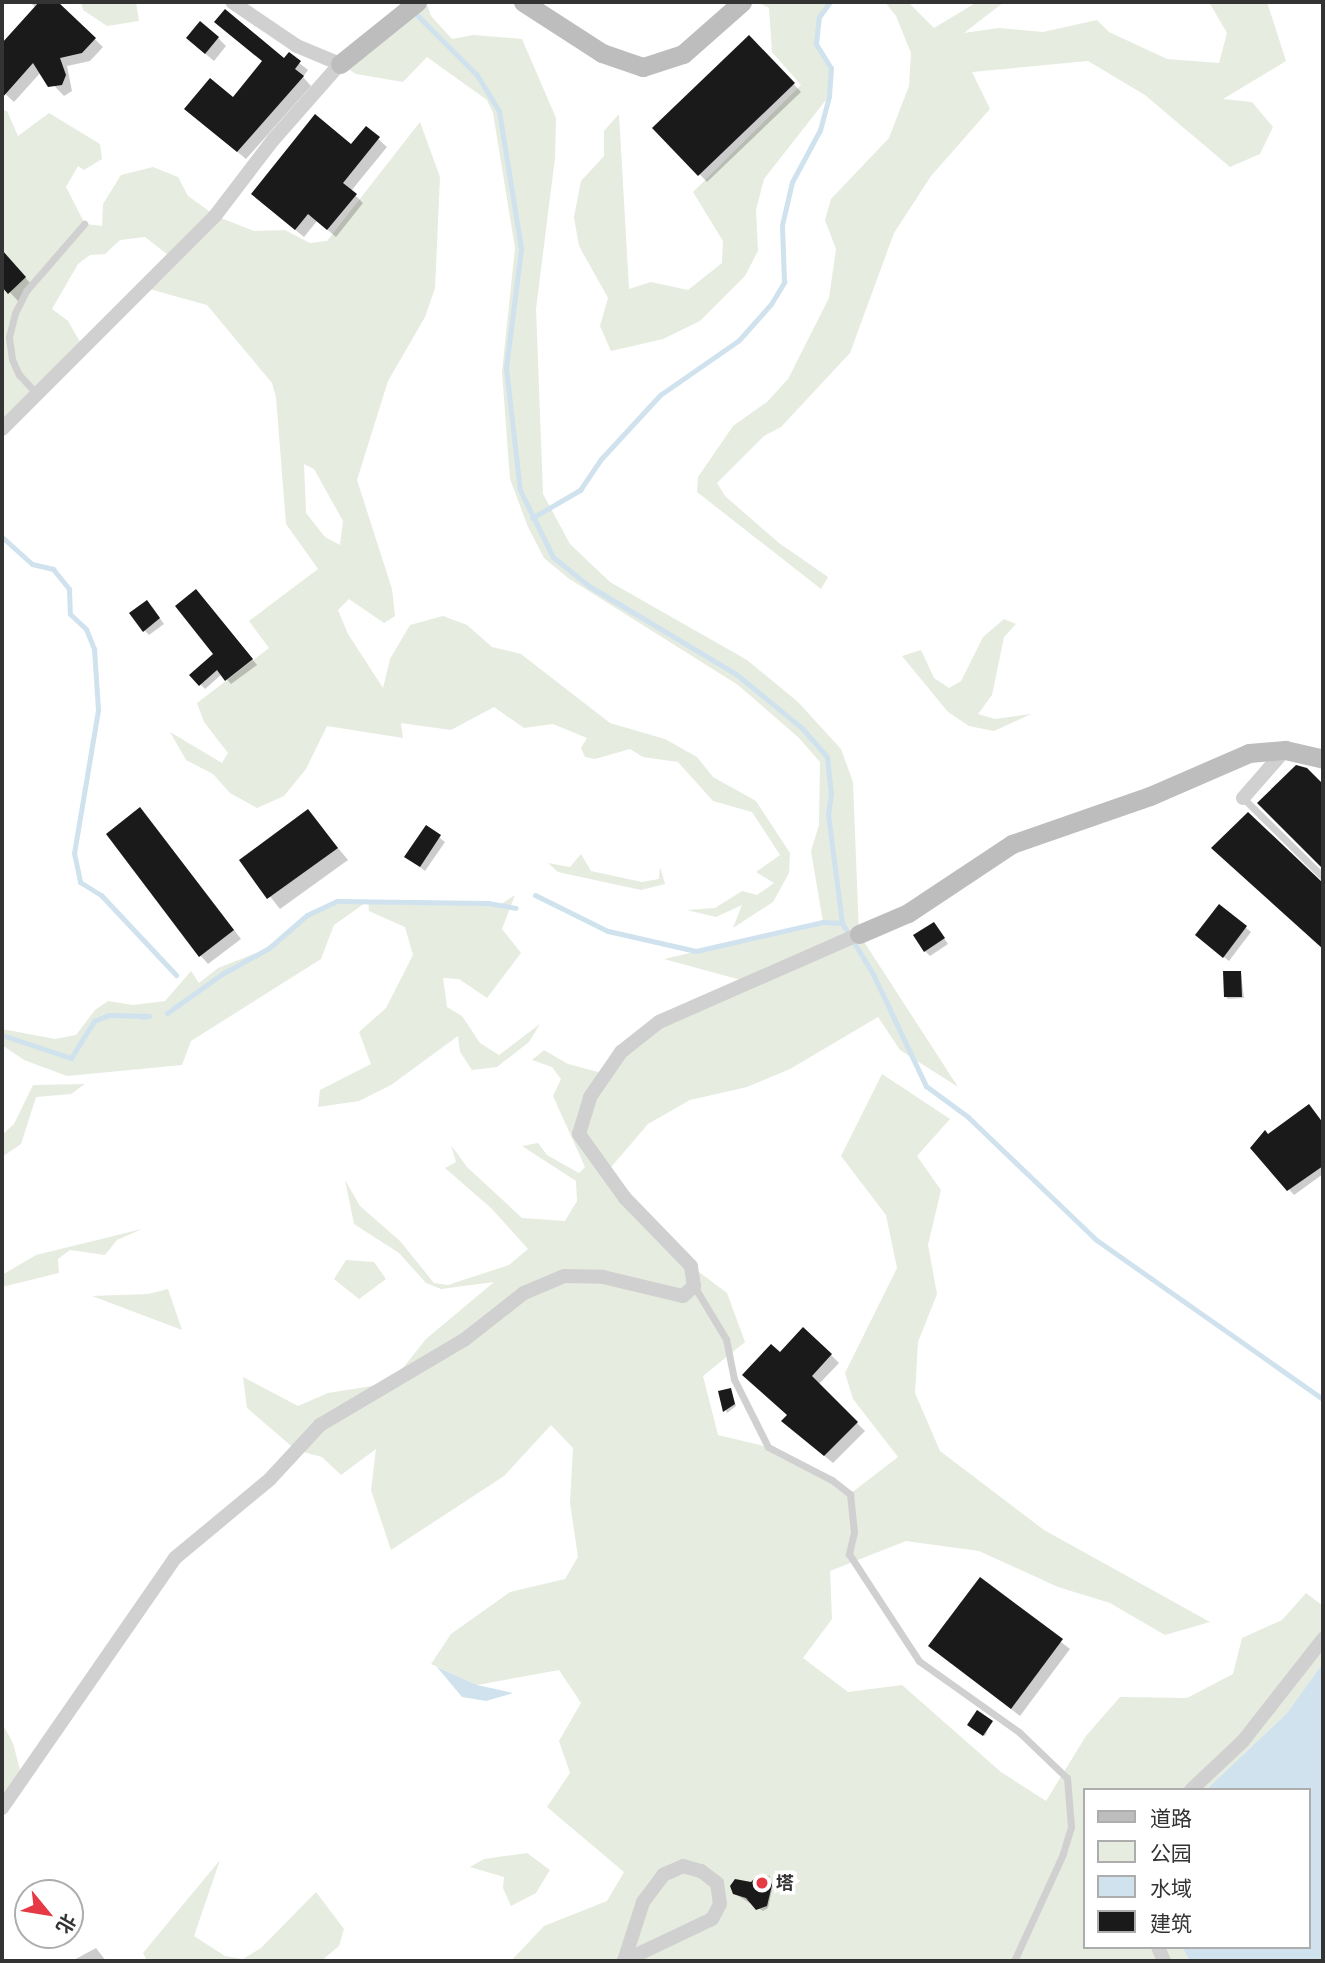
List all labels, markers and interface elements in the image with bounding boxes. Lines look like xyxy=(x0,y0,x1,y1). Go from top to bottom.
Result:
legend xyxy=(1084,1788,1311,1949)
text: 道路 xyxy=(1150,1806,1192,1832)
text: 公园 xyxy=(1150,1841,1192,1867)
place label: 塔 xyxy=(776,1872,794,1894)
marker: 塔 xyxy=(754,1875,770,1891)
text: 水域 xyxy=(1150,1876,1192,1902)
north arrow xyxy=(14,1879,84,1949)
text: 北 xyxy=(51,1910,81,1938)
text: 建筑 xyxy=(1150,1911,1192,1937)

